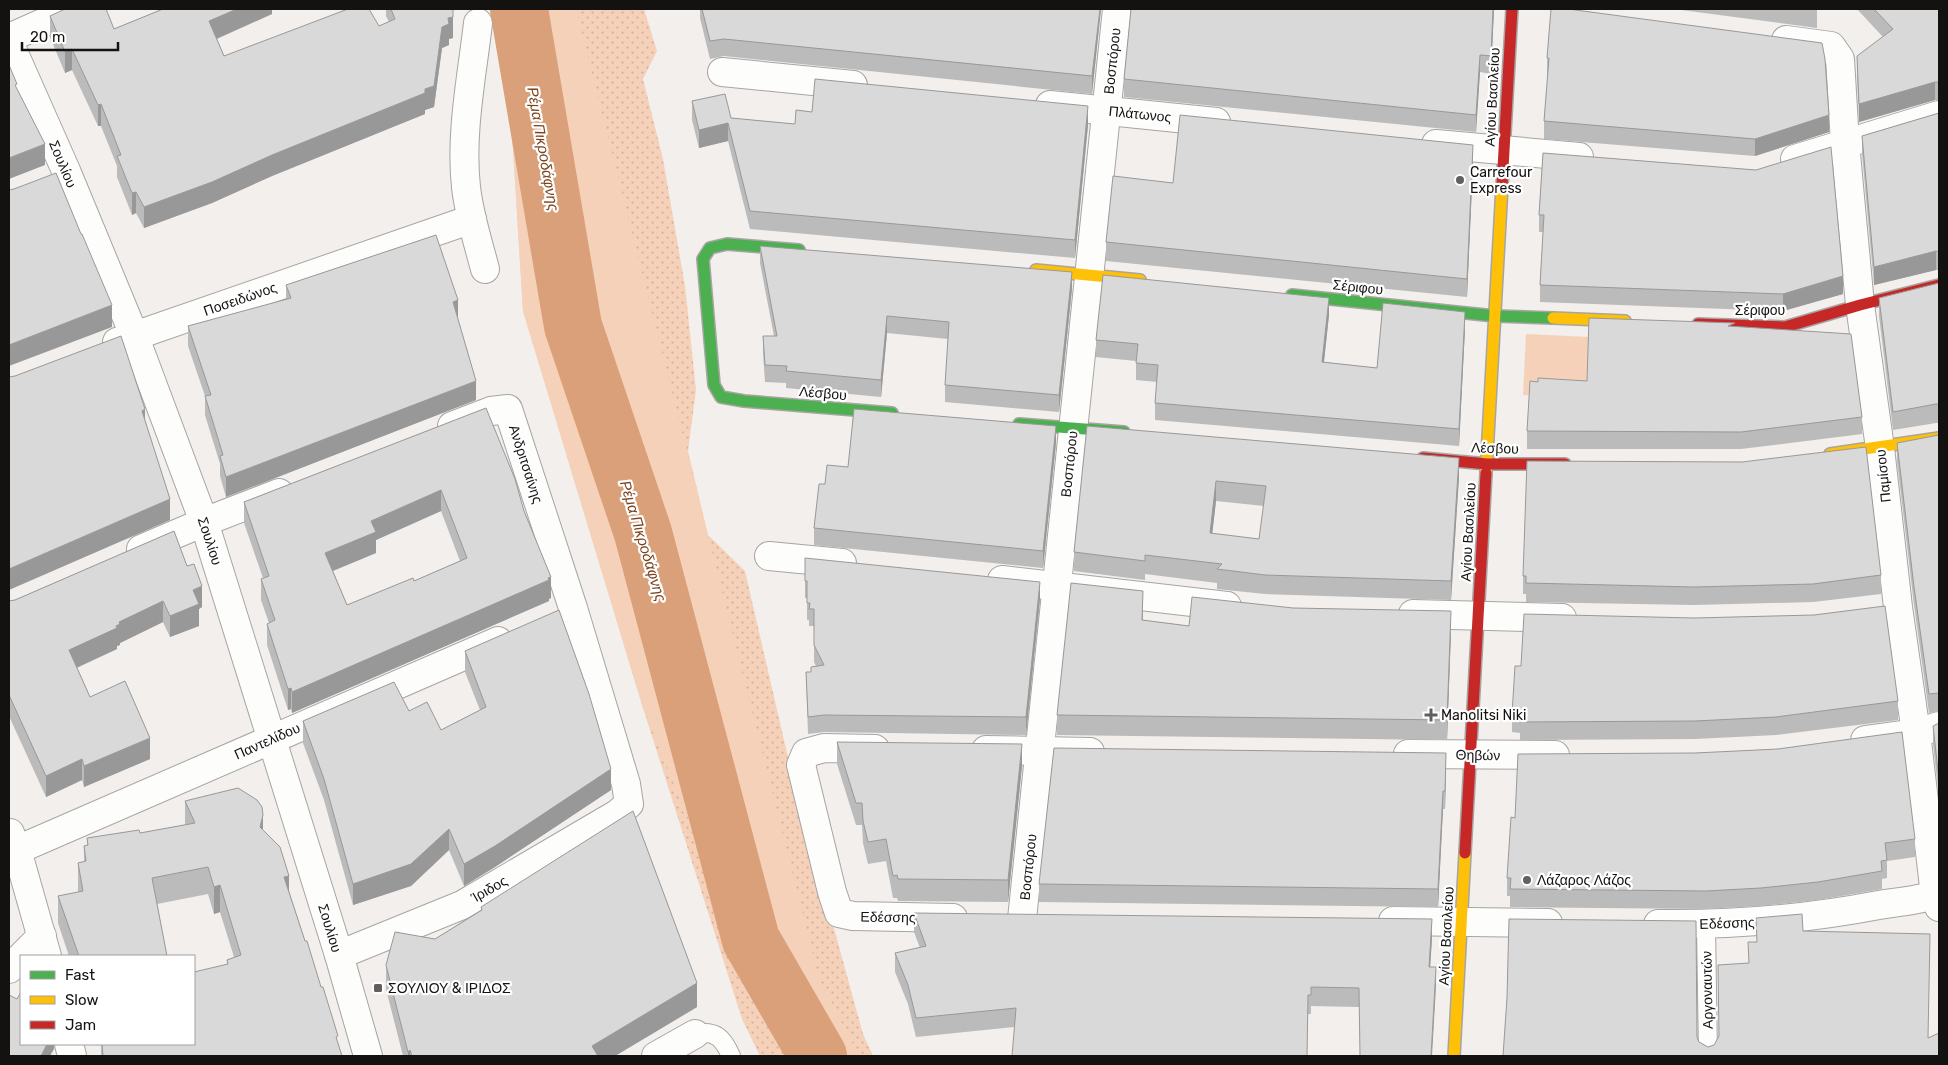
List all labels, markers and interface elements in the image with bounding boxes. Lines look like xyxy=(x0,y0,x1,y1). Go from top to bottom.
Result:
scale bar xyxy=(22,20,119,52)
street label: Βοσπόρου xyxy=(1101,27,1124,95)
text: 20 m xyxy=(30,28,65,46)
street label: Αγίου Βασιλείου xyxy=(1481,47,1504,147)
water label: Ρέμα Πικροδάφνης xyxy=(523,86,563,213)
street label: Πλάτωνος xyxy=(1108,103,1172,126)
street label: Σουλίου xyxy=(45,138,80,190)
place label: Carrefour Express xyxy=(1470,164,1533,197)
marker: Carrefour Express xyxy=(1454,174,1466,186)
street label: Σέριφου xyxy=(1332,276,1384,299)
street label: Ποσειδώνος xyxy=(201,279,279,320)
street label: Σέριφου xyxy=(1735,302,1785,319)
street label: Λέσβου xyxy=(798,383,847,404)
street label: Ανδριτσαίνης xyxy=(505,423,546,506)
street label: Βοσπόρου xyxy=(1058,430,1081,498)
street label: Λέσβου xyxy=(1471,439,1519,458)
street label: Παμίσου xyxy=(1872,448,1895,503)
water label: Ρέμα Πικροδάφνης xyxy=(616,478,670,604)
street label: Αγίου Βασιλείου xyxy=(1457,482,1480,582)
street label: Σουλίου xyxy=(194,515,225,567)
place label: Manolitsi Niki xyxy=(1441,707,1526,724)
marker: Manolitsi Niki xyxy=(1425,709,1437,721)
street label: Παντελίδου xyxy=(232,719,303,764)
street label: Θηβών xyxy=(1456,747,1500,764)
street label: Βοσπόρου xyxy=(1017,833,1040,901)
street label: Ίριδος xyxy=(467,872,511,907)
place label: Λάζαρος Λάζος xyxy=(1537,872,1631,889)
marker: Λάζαρος Λάζος xyxy=(1521,874,1533,886)
street label: Αγίου Βασιλείου xyxy=(1435,886,1458,986)
street label: Σουλίου xyxy=(314,902,345,954)
street label: Εδέσσης xyxy=(860,909,916,926)
street label: Εδέσσης xyxy=(1699,914,1755,933)
street label: Αργοναυτών xyxy=(1698,951,1717,1029)
legend xyxy=(20,955,195,1045)
text: Fast xyxy=(65,966,95,984)
place label: ΣΟΥΛΙΟΥ & ΙΡΙΔΟΣ xyxy=(388,980,511,997)
marker: ΣΟΥΛΙΟΥ & ΙΡΙΔΟΣ xyxy=(372,982,384,994)
text: Slow xyxy=(65,991,98,1009)
text: Jam xyxy=(65,1016,96,1034)

